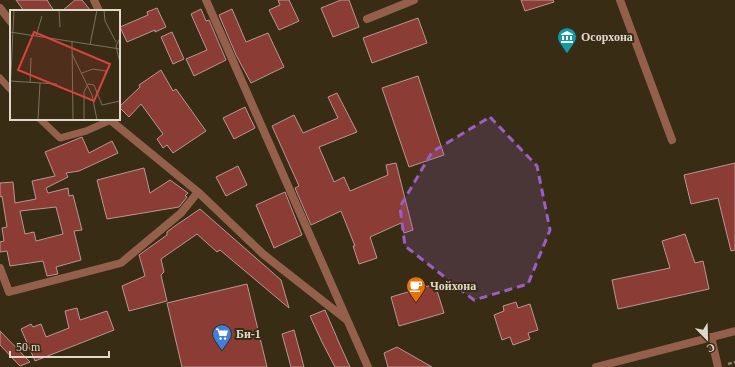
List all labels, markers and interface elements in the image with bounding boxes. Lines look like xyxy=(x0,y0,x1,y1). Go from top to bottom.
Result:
inset map xyxy=(10,10,120,120)
museum icon: Осорхона xyxy=(556,26,578,54)
place label: Осорхона xyxy=(581,30,633,44)
cafe icon: Чойхона xyxy=(405,275,427,303)
place label: Чойхона xyxy=(430,279,476,293)
north arrow xyxy=(687,319,727,359)
supermarket icon: Би-1 xyxy=(211,323,233,351)
place label: Би-1 xyxy=(236,327,261,341)
scale bar xyxy=(10,333,109,359)
text: 50 m xyxy=(16,340,41,354)
text: С xyxy=(705,341,717,355)

